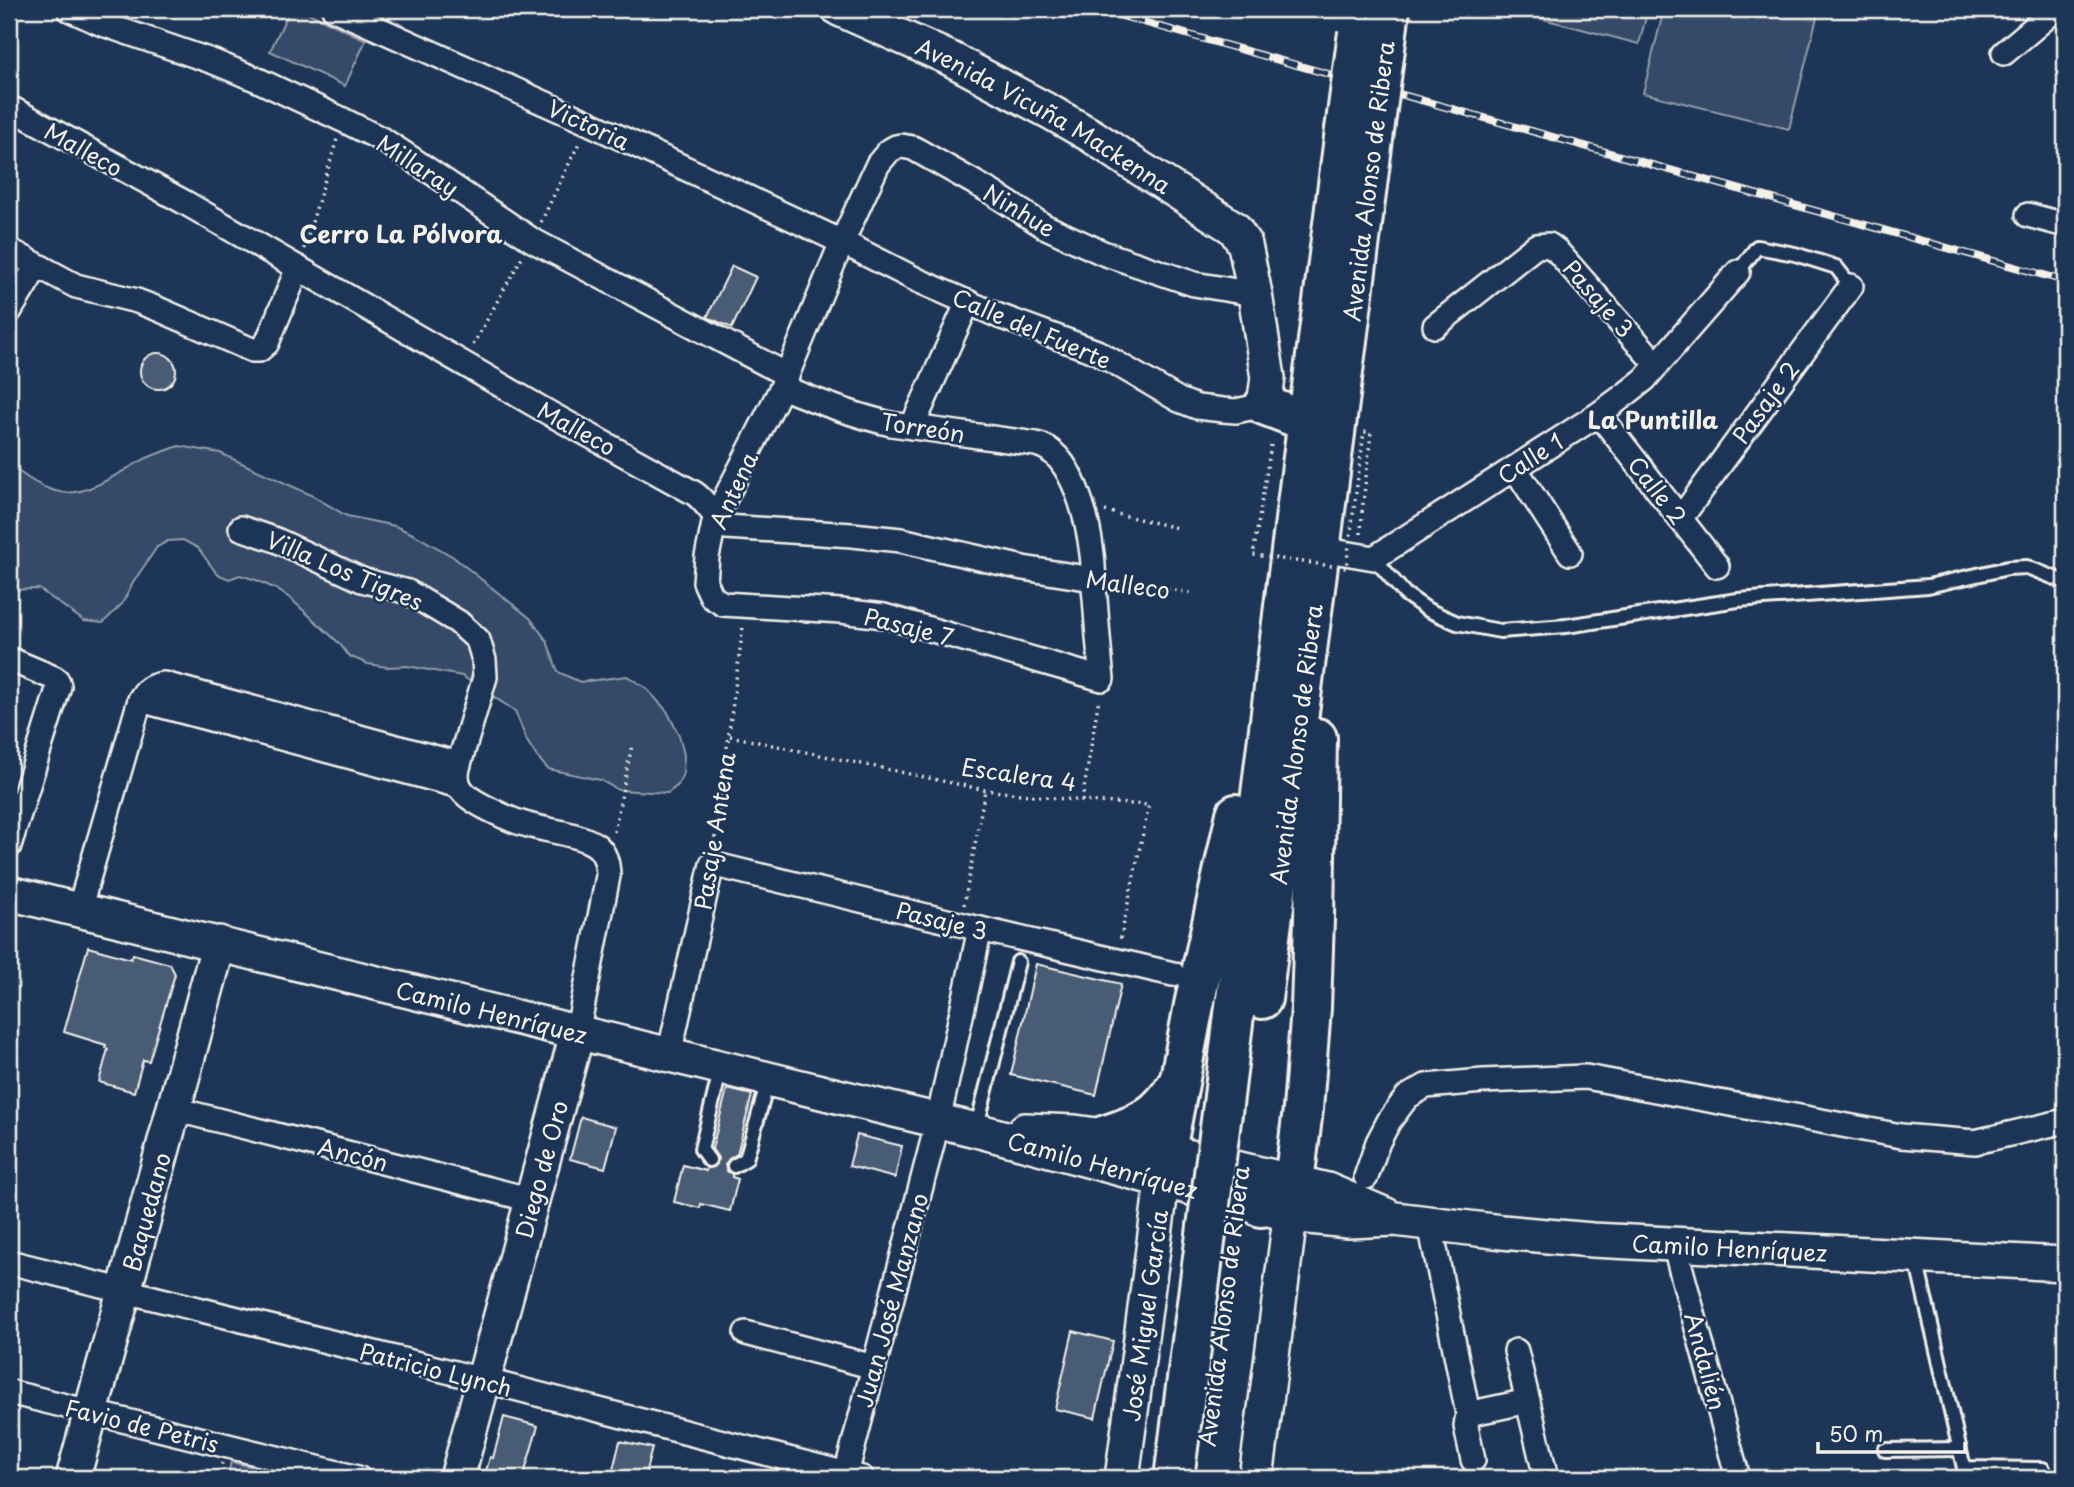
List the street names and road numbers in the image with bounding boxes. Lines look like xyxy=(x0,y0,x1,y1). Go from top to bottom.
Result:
street label: Avenida Vicuña Mackenna xyxy=(911,28,1179,202)
street label: Avenida Alonso de Ribera xyxy=(1333,39,1403,323)
street label: Victoria xyxy=(542,90,636,158)
street label: Malleco xyxy=(38,113,130,185)
street label: Millaray xyxy=(370,125,466,205)
street label: Ninhue xyxy=(977,175,1063,245)
street label: Pasaje 3 xyxy=(1555,251,1643,345)
street label: Calle del Fuerte xyxy=(947,279,1117,377)
street label: Pasaje 2 xyxy=(1723,353,1807,451)
street label: Malleco xyxy=(531,392,623,464)
street label: Torreón xyxy=(879,403,967,451)
street label: Calle 1 xyxy=(1490,423,1570,493)
street label: Antena xyxy=(700,445,766,534)
street label: Calle 2 xyxy=(1620,448,1696,532)
street label: Villa Los Tigres xyxy=(261,521,429,619)
street label: Malleco xyxy=(1084,561,1172,607)
street label: Pasaje 7 xyxy=(860,598,958,654)
street label: Avenida Alonso de Ribera xyxy=(1259,602,1330,887)
street label: Pasaje Antena xyxy=(684,749,744,912)
street label: Escalera 4 xyxy=(959,749,1079,799)
street label: Pasaje 3 xyxy=(892,892,992,948)
street label: Camilo Henríquez xyxy=(393,971,591,1052)
street label: Diego de Oro xyxy=(505,1096,576,1242)
street label: Camilo Henríquez xyxy=(1004,1122,1202,1207)
street label: Ancón xyxy=(314,1128,392,1180)
street label: Baquedano xyxy=(113,1148,179,1275)
street label: Avenida Alonso de Ribera xyxy=(1188,1164,1258,1448)
street label: Juan José Manzano xyxy=(846,1189,936,1411)
street label: José Miguel García xyxy=(1112,1207,1176,1424)
street label: Camilo Henríquez xyxy=(1631,1225,1828,1269)
street label: Andalién xyxy=(1676,1308,1736,1414)
street label: Patricio Lynch xyxy=(356,1333,516,1405)
street label: Favio de Petris xyxy=(61,1389,223,1461)

